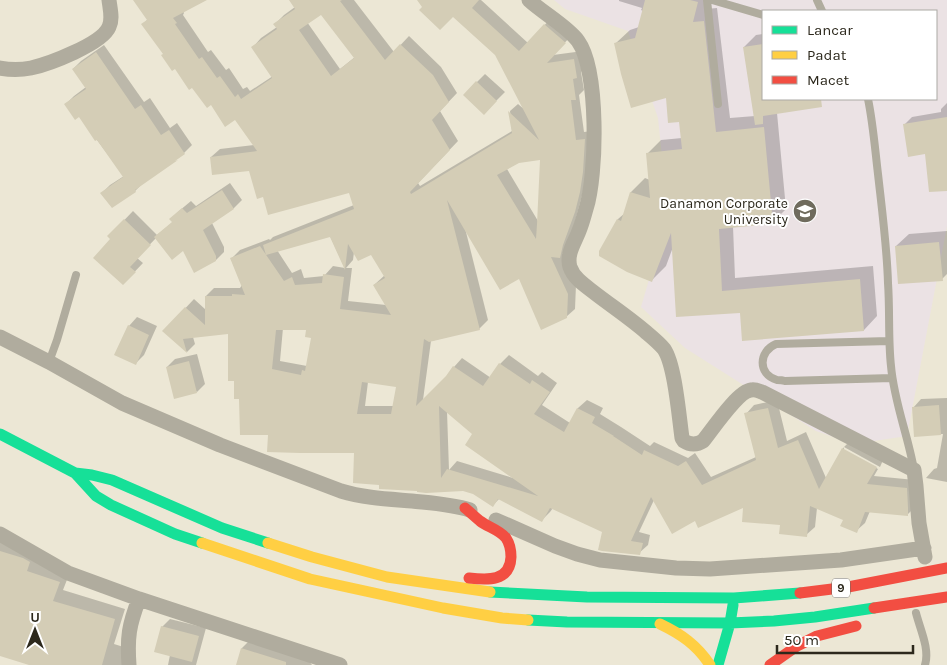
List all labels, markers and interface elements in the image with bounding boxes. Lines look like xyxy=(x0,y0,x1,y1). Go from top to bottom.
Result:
legend xyxy=(762,10,937,100)
text: Lancar xyxy=(807,21,853,39)
text: Padat xyxy=(807,46,847,64)
text: Macet xyxy=(807,71,849,89)
place label: Danamon Corporate University xyxy=(660,195,788,228)
school or university icon: Danamon Corporate University xyxy=(792,198,818,224)
road number: 9 xyxy=(832,578,850,598)
north arrow xyxy=(10,605,60,655)
text: U xyxy=(30,609,40,626)
scale bar xyxy=(777,622,913,654)
text: 50 m xyxy=(784,631,819,649)

